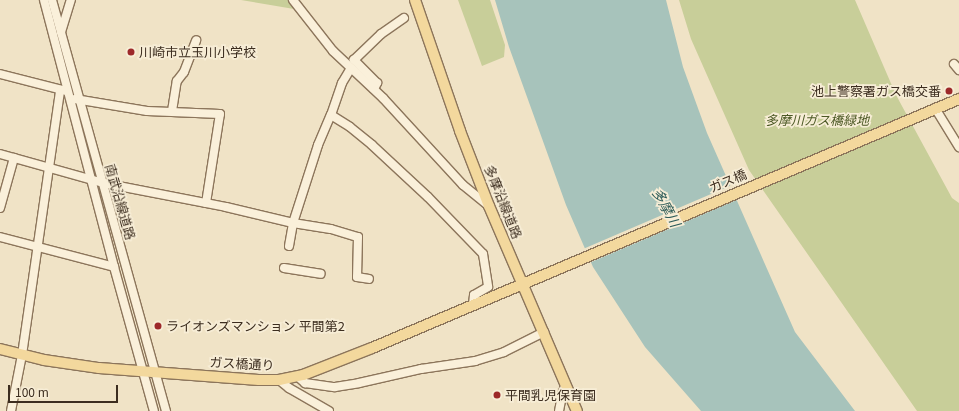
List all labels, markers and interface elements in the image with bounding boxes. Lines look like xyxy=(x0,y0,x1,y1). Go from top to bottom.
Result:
place label: 川崎市立玉川小学校 xyxy=(139,44,256,60)
marker: 川崎市立玉川小学校 xyxy=(126,47,136,57)
place label: 池上警察署ガス橋交番 xyxy=(811,83,941,99)
marker: 池上警察署ガス橋交番 xyxy=(944,86,954,96)
park label: 多摩川ガス橋緑地 xyxy=(765,112,869,128)
street label: 南武沿線道路 xyxy=(102,162,138,242)
street label: 多摩沿線道路 xyxy=(481,163,525,241)
street label: ガス橋 xyxy=(707,166,749,196)
water label: 多摩川 xyxy=(649,185,685,229)
place label: ライオンズマンション 平間第2 xyxy=(166,318,345,334)
marker: ライオンズマンション 平間第2 xyxy=(153,321,163,331)
street label: ガス橋通り xyxy=(209,355,275,373)
scale bar xyxy=(10,377,120,403)
text: 100 m xyxy=(15,383,49,400)
place label: 平間乳児保育園 xyxy=(505,387,596,403)
marker: 平間乳児保育園 xyxy=(492,390,502,400)

